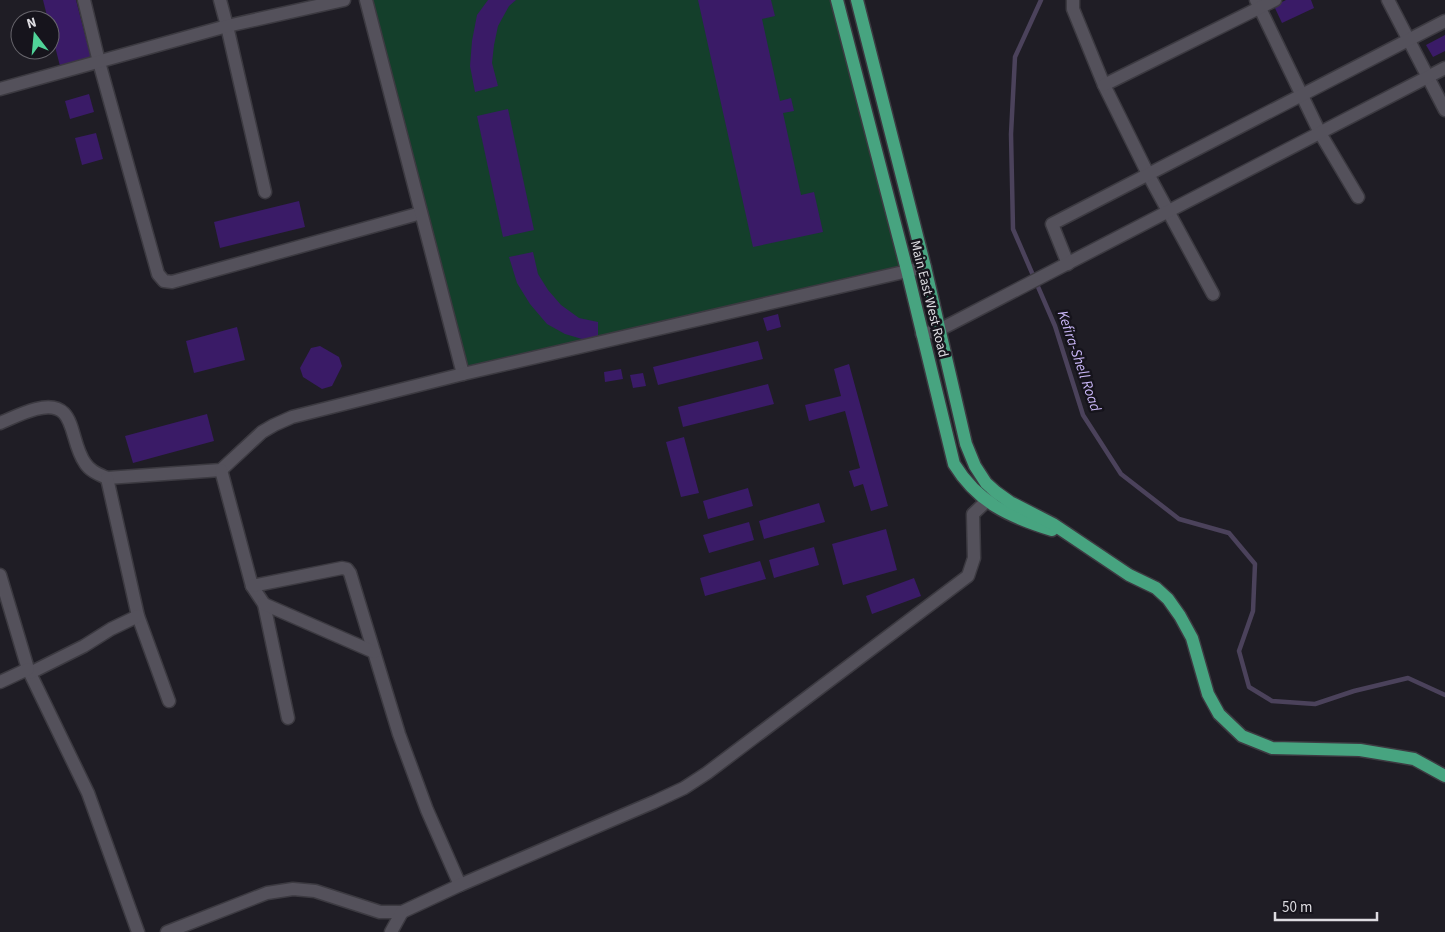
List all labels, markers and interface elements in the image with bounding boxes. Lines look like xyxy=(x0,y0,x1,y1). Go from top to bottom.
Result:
north arrow xyxy=(10,10,60,60)
text: N xyxy=(24,13,39,34)
street label: Main East West Road xyxy=(905,238,953,360)
water label: Kefira-Shell Road xyxy=(1052,308,1106,415)
scale bar xyxy=(1275,890,1378,922)
text: 50 m xyxy=(1282,897,1312,918)

